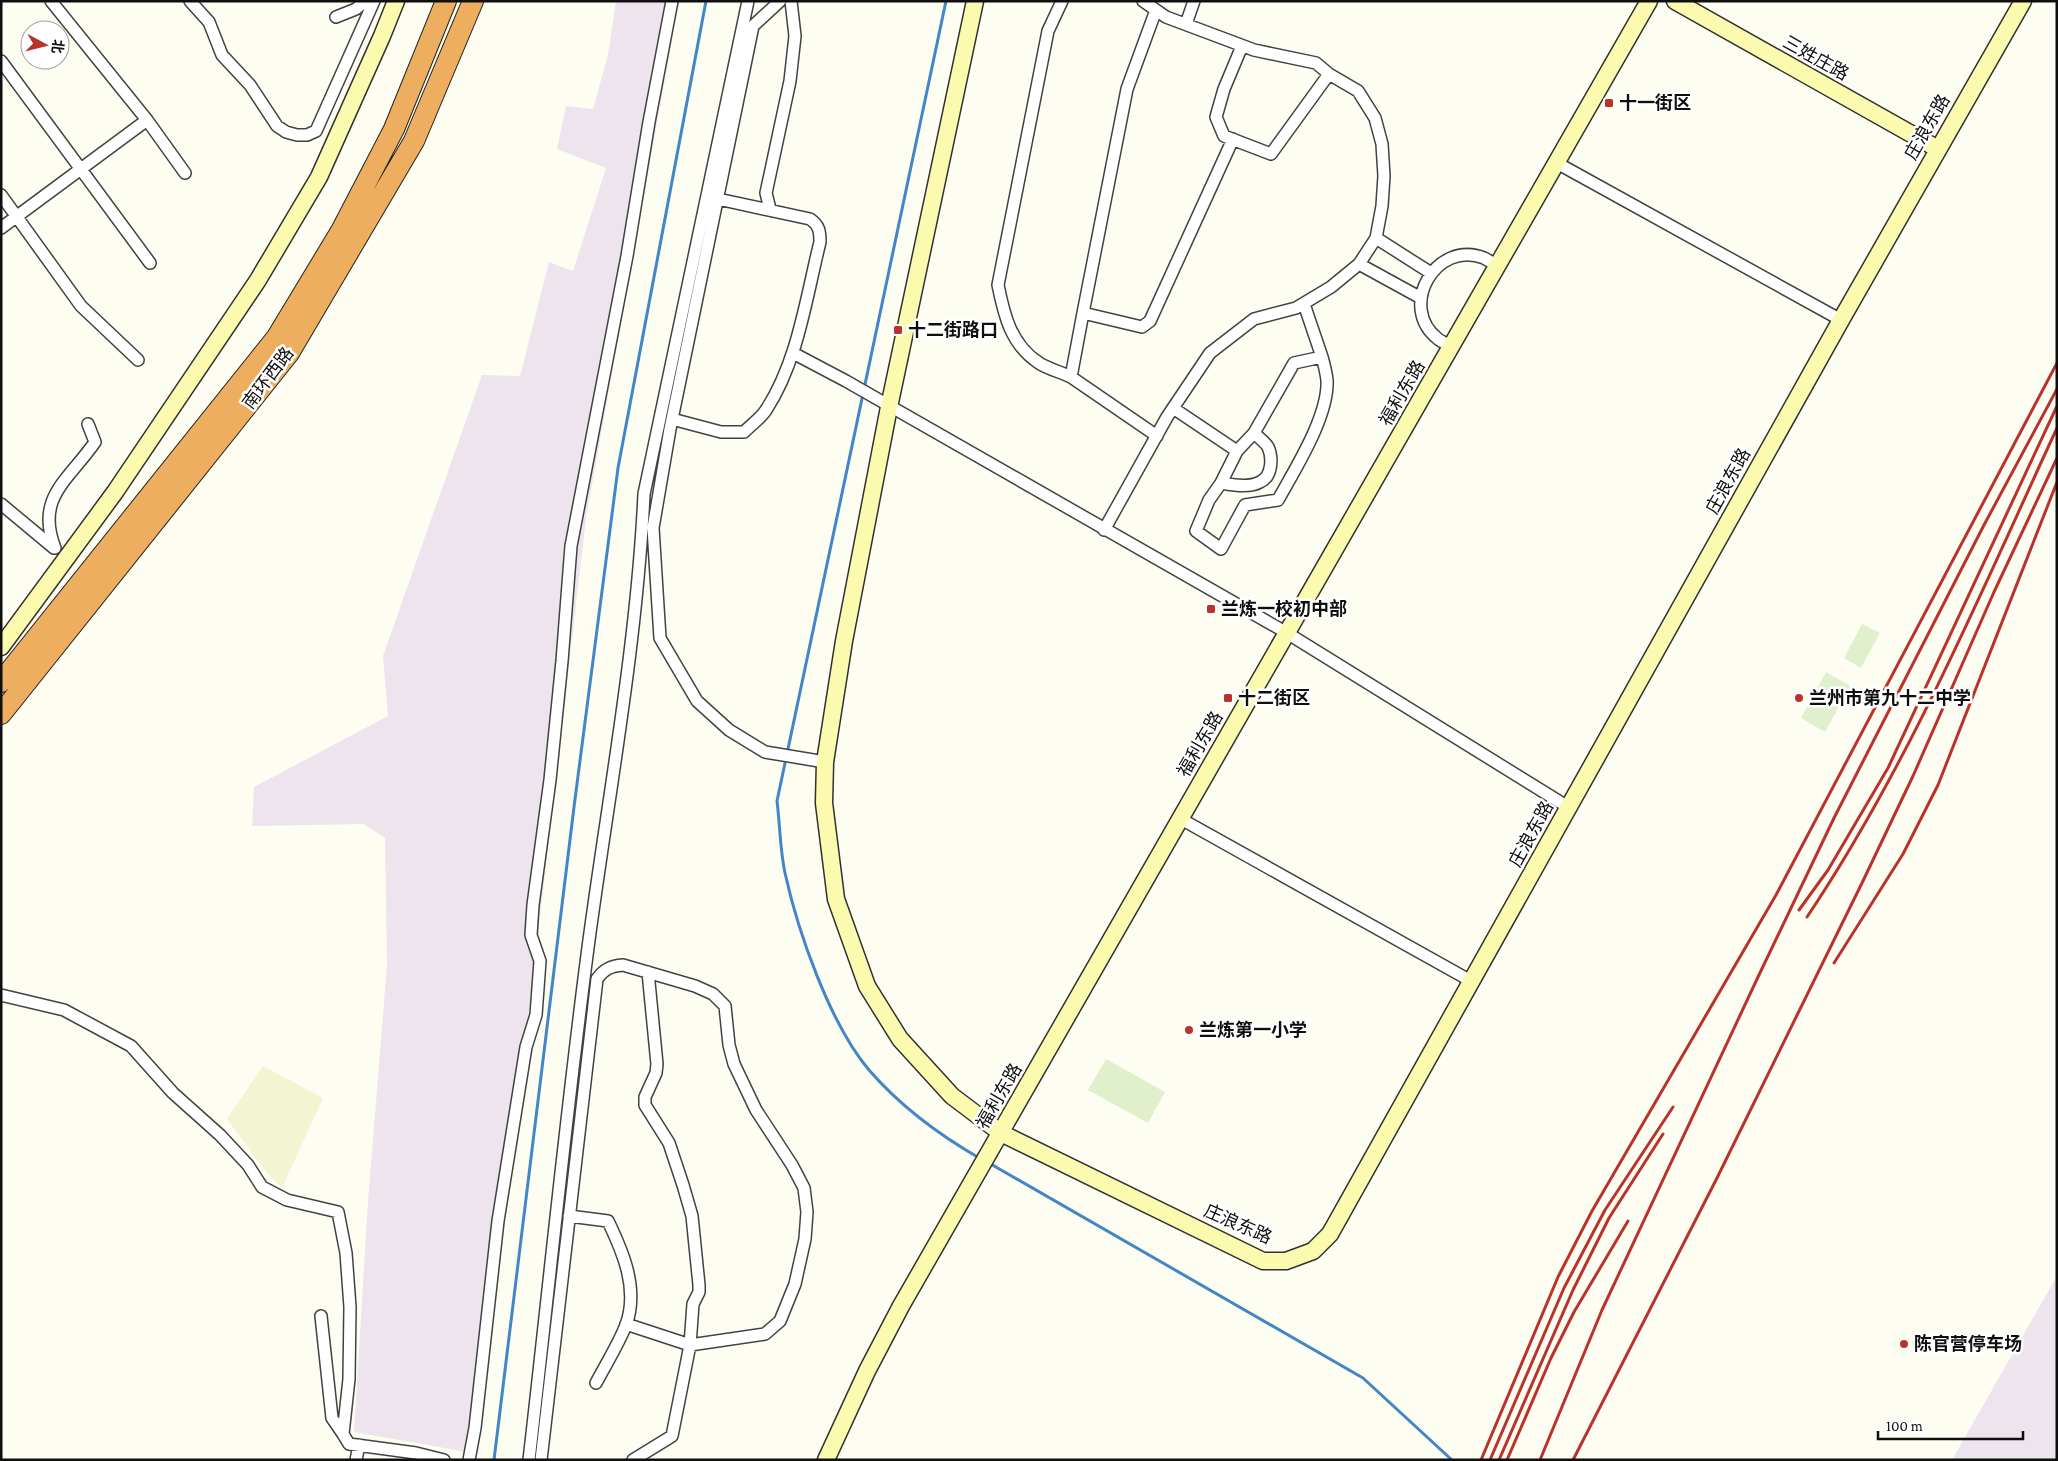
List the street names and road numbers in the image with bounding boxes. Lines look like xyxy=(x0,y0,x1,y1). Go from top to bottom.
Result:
street label: 三姓庄路 xyxy=(1780,32,1852,84)
street label: 庄浪东路 xyxy=(1900,91,1954,163)
street label: 南环西路 xyxy=(238,343,298,413)
street label: 福利东路 xyxy=(1375,357,1429,429)
street label: 庄浪东路 xyxy=(1702,445,1754,517)
street label: 福利东路 xyxy=(1173,708,1227,780)
street label: 庄浪东路 xyxy=(1505,798,1557,870)
street label: 福利东路 xyxy=(972,1060,1026,1132)
street label: 庄浪东路 xyxy=(1201,1200,1275,1248)

